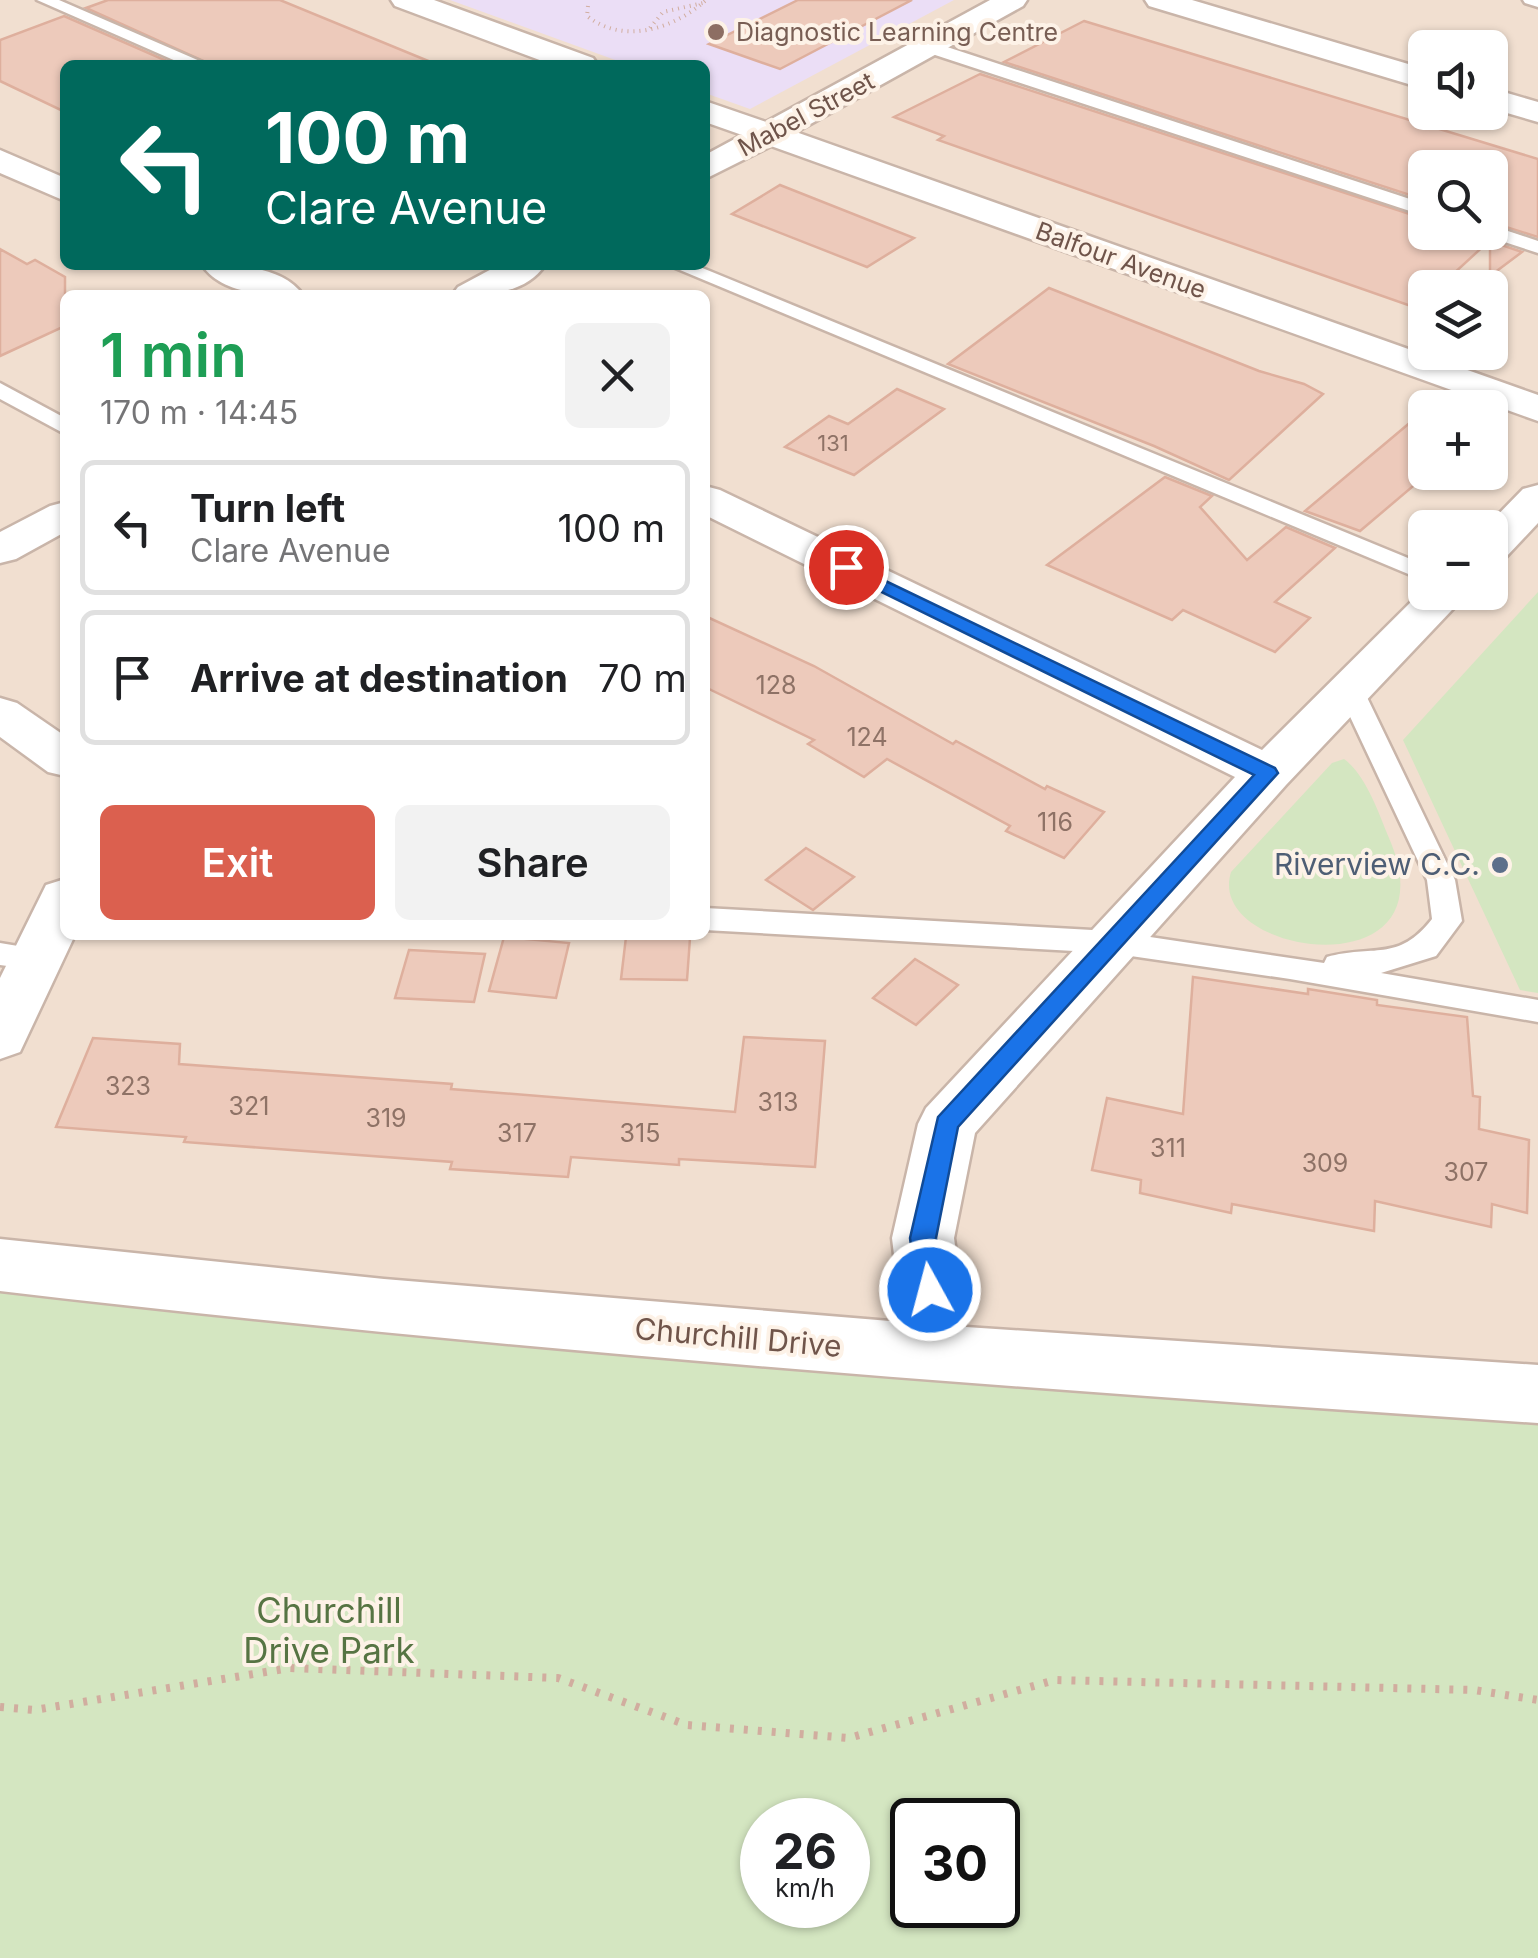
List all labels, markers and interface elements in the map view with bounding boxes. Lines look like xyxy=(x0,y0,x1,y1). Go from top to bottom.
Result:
place label: Diagnostic Learning Centre xyxy=(736,17,1058,47)
marker: Diagnostic Learning Centre xyxy=(705,21,727,43)
map controls xyxy=(1408,30,1508,610)
button: sound xyxy=(1408,30,1508,130)
street label: Mabel Street xyxy=(733,66,879,162)
text: 100 m xyxy=(265,95,470,180)
icon: left xyxy=(100,100,230,230)
button: search xyxy=(1408,150,1508,250)
text: Clare Avenue xyxy=(265,180,547,235)
street label: Balfour Avenue xyxy=(1032,215,1210,305)
button: layers xyxy=(1408,270,1508,370)
text: 1 min xyxy=(100,319,247,391)
button: close xyxy=(565,323,670,428)
button: + xyxy=(1408,390,1508,490)
text: 170 m · 14:45 xyxy=(100,393,298,432)
house number: 131 xyxy=(817,430,849,456)
text: Turn left xyxy=(190,485,345,531)
icon: left xyxy=(105,500,160,555)
text: 100 m xyxy=(558,505,665,551)
button: − xyxy=(1408,510,1508,610)
pin xyxy=(804,525,889,610)
text: Clare Avenue xyxy=(190,531,391,570)
icon: arrive xyxy=(819,540,874,595)
icon: arrive xyxy=(105,650,160,705)
text: Arrive at destination xyxy=(190,655,568,701)
text: 70 m xyxy=(598,655,687,701)
house number: 128 xyxy=(756,670,796,700)
house number: 124 xyxy=(846,722,888,752)
button: Exit xyxy=(100,805,375,920)
button: Share xyxy=(395,805,670,920)
house number: 116 xyxy=(1037,807,1073,837)
place label: Riverview C.C. xyxy=(1274,846,1480,882)
marker: Riverview C.C. xyxy=(1489,854,1511,876)
house number: 323 xyxy=(105,1071,151,1101)
house number: 313 xyxy=(757,1087,799,1117)
house number: 321 xyxy=(229,1091,269,1121)
house number: 319 xyxy=(365,1103,407,1133)
house number: 317 xyxy=(497,1118,537,1148)
house number: 315 xyxy=(620,1118,660,1148)
house number: 311 xyxy=(1150,1133,1186,1163)
house number: 309 xyxy=(1302,1148,1348,1178)
house number: 307 xyxy=(1444,1157,1488,1187)
position arrow xyxy=(878,1238,982,1342)
street label: Churchill Drive xyxy=(633,1310,843,1364)
park label: Churchill Drive Park xyxy=(243,1589,415,1671)
speed limit sign: 30 xyxy=(890,1798,1020,1928)
text: 26 xyxy=(773,1821,837,1881)
text: km/h xyxy=(775,1873,835,1903)

